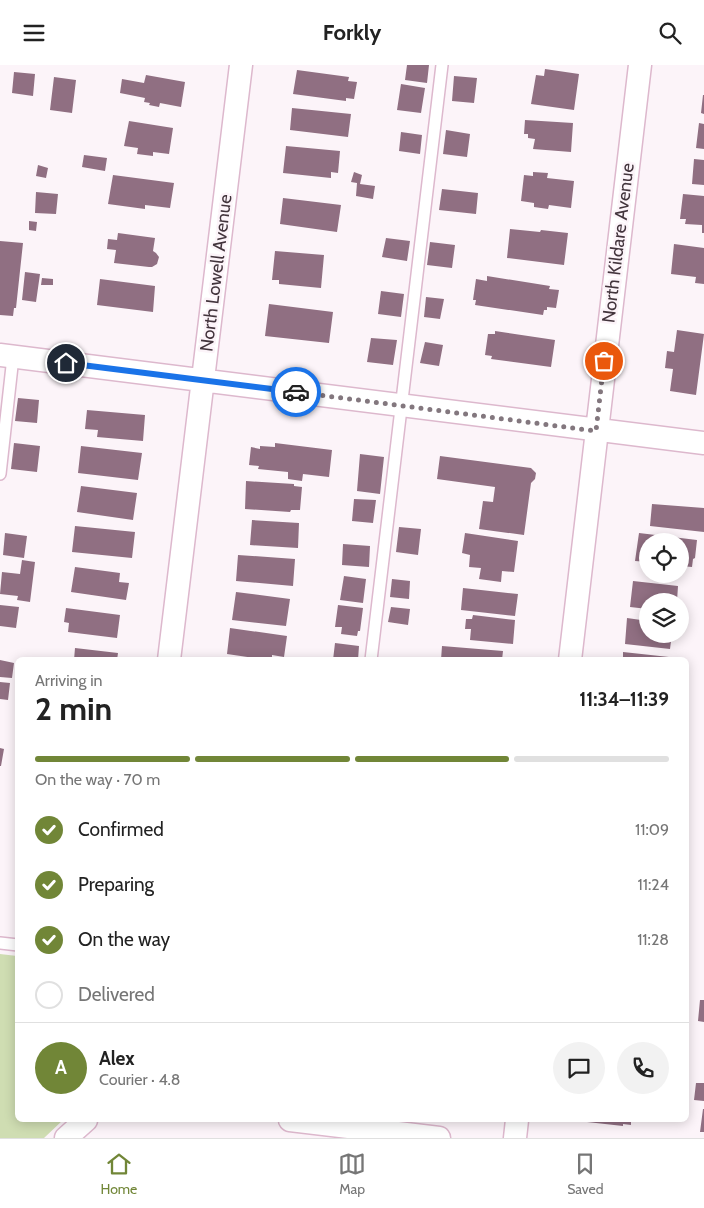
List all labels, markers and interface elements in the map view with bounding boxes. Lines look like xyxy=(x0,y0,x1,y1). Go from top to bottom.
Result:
icon: menu xyxy=(20,19,48,47)
text: Forkly xyxy=(323,19,381,46)
icon: search xyxy=(656,19,684,47)
street label: North Kildare Avenue xyxy=(597,162,639,324)
street label: North Lowell Avenue xyxy=(195,193,237,353)
pin xyxy=(583,340,625,382)
pin xyxy=(45,342,87,384)
icon: bag xyxy=(590,347,618,375)
icon: home xyxy=(52,349,80,377)
courier xyxy=(271,367,321,417)
icon: car xyxy=(282,378,310,406)
map controls xyxy=(639,533,689,643)
button: locate xyxy=(639,533,689,583)
button: layers xyxy=(639,593,689,643)
text: Arriving in xyxy=(35,671,102,690)
text: 11:34–11:39 xyxy=(579,688,669,711)
text: 2 min xyxy=(35,689,112,728)
text: On the way · 70 m xyxy=(35,770,160,789)
icon: check xyxy=(35,816,63,844)
text: Confirmed xyxy=(78,818,164,841)
text: 11:09 xyxy=(635,820,669,839)
icon: check xyxy=(35,871,63,899)
text: Preparing xyxy=(78,873,154,896)
text: 11:24 xyxy=(638,875,669,894)
icon: check xyxy=(35,926,63,954)
text: On the way xyxy=(78,928,170,951)
text: 11:28 xyxy=(637,930,669,949)
text: Delivered xyxy=(78,983,155,1006)
button: chat xyxy=(553,1042,605,1094)
button: phone xyxy=(617,1042,669,1094)
text: Alex xyxy=(99,1047,135,1070)
text: A xyxy=(55,1056,67,1079)
text: Courier · 4.8 xyxy=(99,1070,181,1089)
tab: Home xyxy=(100,1150,137,1198)
tab: Map xyxy=(338,1150,366,1198)
tab: Saved xyxy=(567,1150,604,1198)

